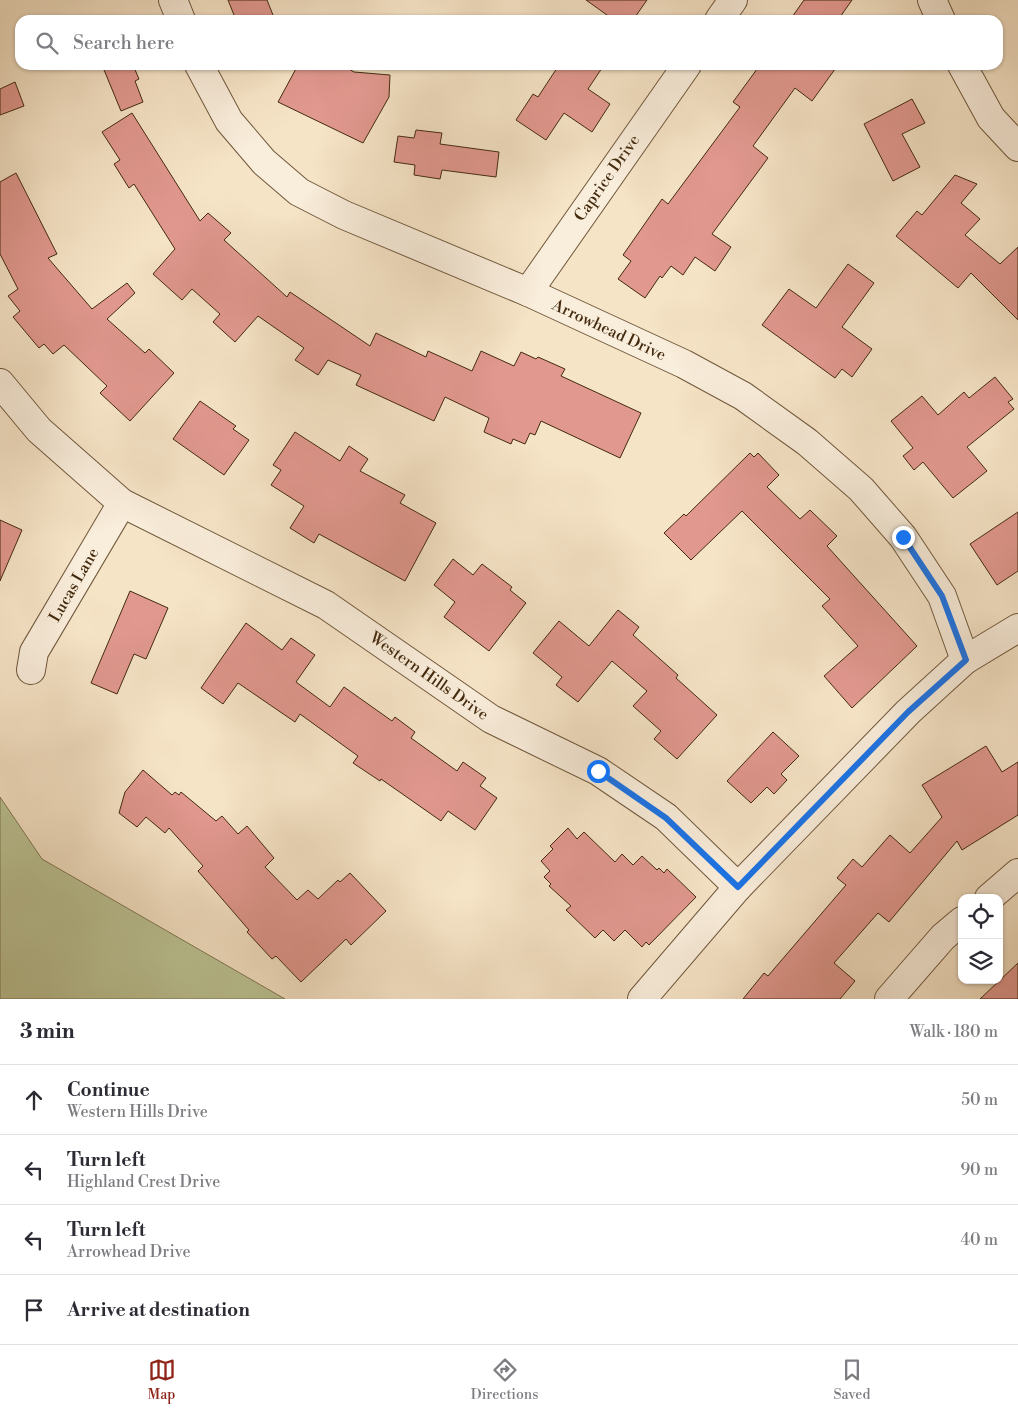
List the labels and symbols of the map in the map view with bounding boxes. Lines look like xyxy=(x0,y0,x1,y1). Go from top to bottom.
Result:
street label: Caprice Drive xyxy=(570,131,644,225)
street label: Arrowhead Drive xyxy=(548,294,669,365)
route end xyxy=(892,526,915,549)
street label: Lucas Lane xyxy=(45,544,103,626)
street label: Western Hills Drive xyxy=(365,627,492,725)
route start xyxy=(587,760,610,783)

